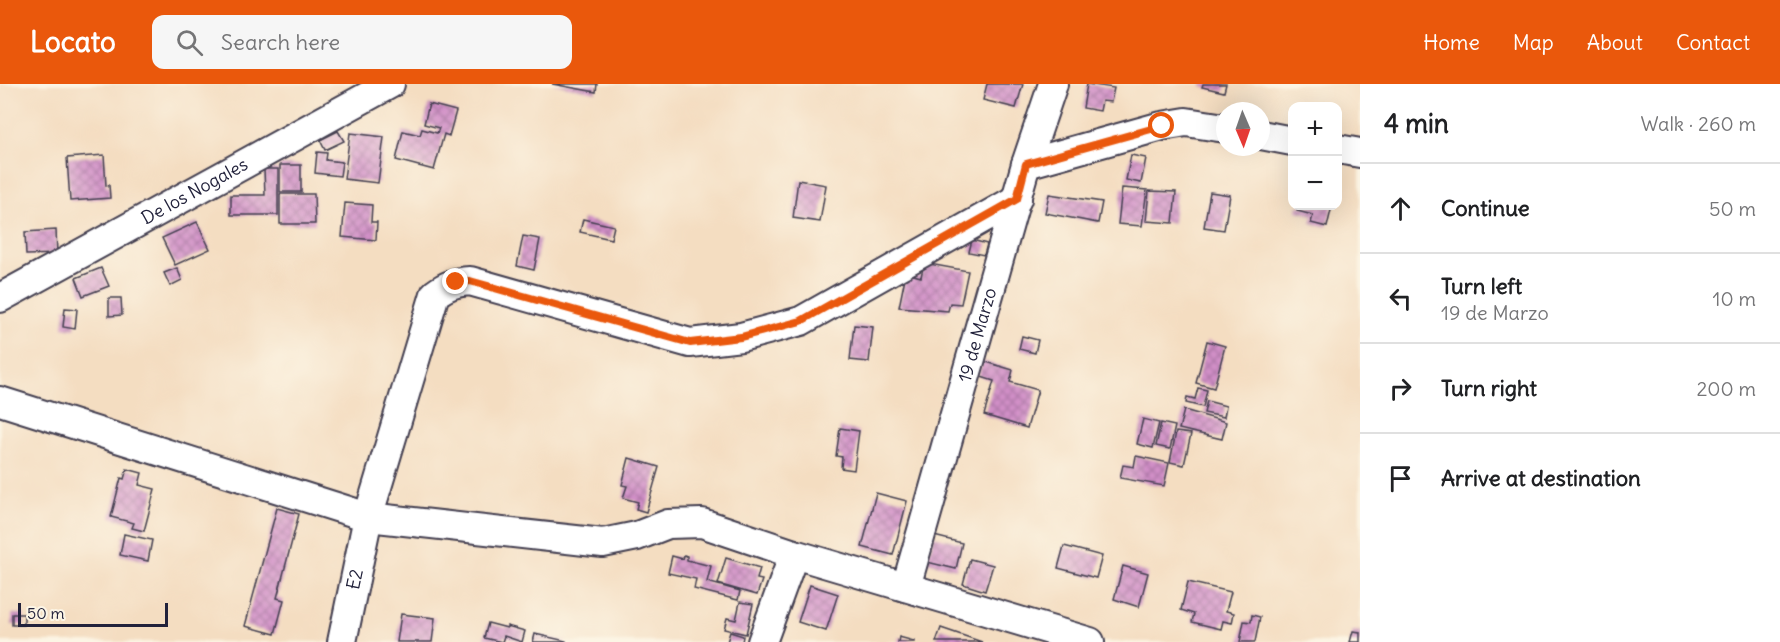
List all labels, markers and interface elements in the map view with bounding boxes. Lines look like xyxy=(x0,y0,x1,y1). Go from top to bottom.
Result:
search box xyxy=(152,15,572,69)
text: Locato xyxy=(30,24,116,60)
icon: search xyxy=(173,26,206,59)
text: Search here xyxy=(221,28,340,56)
text: Home xyxy=(1423,29,1480,56)
text: Map xyxy=(1513,29,1554,56)
text: About xyxy=(1587,29,1643,56)
text: Contact xyxy=(1676,29,1750,56)
north arrow xyxy=(1216,102,1270,156)
map controls xyxy=(1288,102,1342,210)
button: + xyxy=(1288,102,1342,156)
text: 4 min xyxy=(1384,107,1449,140)
text: Walk · 260 m xyxy=(1640,111,1756,136)
route start xyxy=(1148,112,1174,138)
street label: De los Nogales xyxy=(137,152,252,229)
button: − xyxy=(1288,156,1342,210)
icon: ahead xyxy=(1384,192,1417,225)
text: Continue xyxy=(1441,194,1530,222)
text: 50 m xyxy=(1709,196,1756,221)
route end xyxy=(442,268,468,294)
text: Turn left xyxy=(1441,272,1522,300)
icon: left xyxy=(1384,282,1417,315)
street label: 19 de Marzo xyxy=(953,285,1001,385)
text: 10 m xyxy=(1713,286,1756,311)
text: 19 de Marzo xyxy=(1441,300,1549,325)
icon: right xyxy=(1384,372,1417,405)
text: Turn right xyxy=(1441,374,1537,402)
text: 200 m xyxy=(1696,376,1756,401)
icon: arrive xyxy=(1384,462,1417,495)
text: Arrive at destination xyxy=(1441,464,1641,492)
street label: E2 xyxy=(341,567,368,592)
scale bar xyxy=(18,600,168,628)
text: 50 m xyxy=(27,603,65,623)

